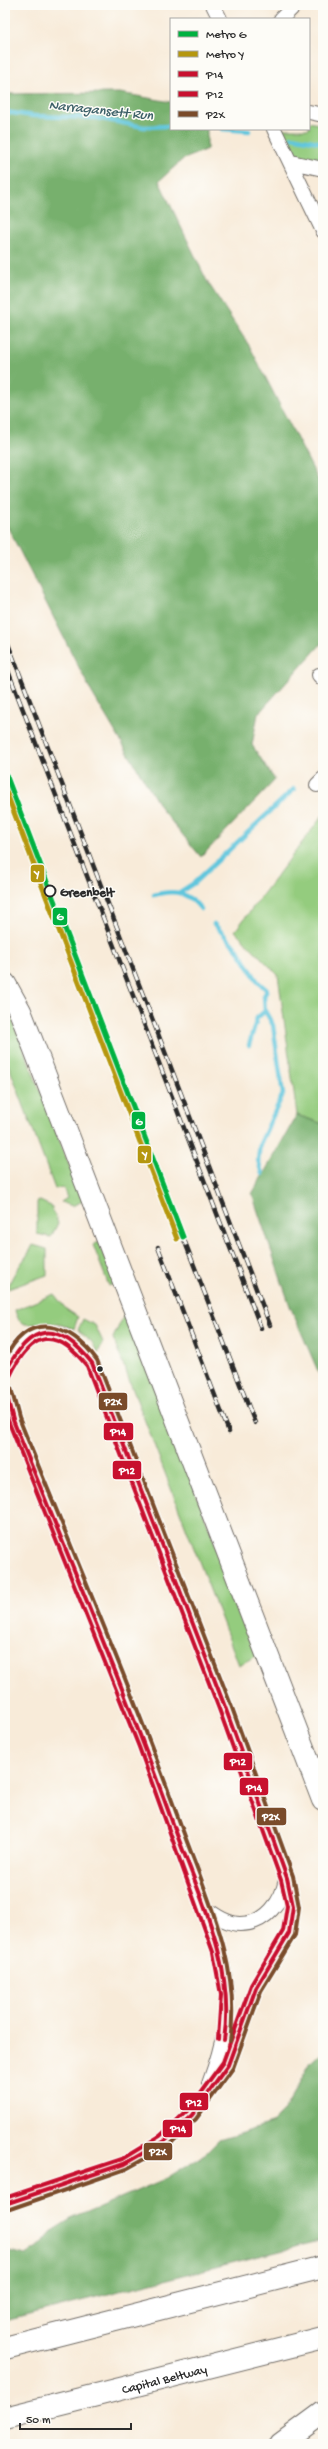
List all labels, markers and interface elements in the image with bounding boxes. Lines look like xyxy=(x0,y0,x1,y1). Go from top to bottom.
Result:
legend xyxy=(170,18,310,130)
text: Metro G xyxy=(206,29,247,43)
text: Metro Y xyxy=(206,49,245,63)
text: P14 xyxy=(205,69,223,83)
text: P12 xyxy=(205,89,223,103)
water label: Narragansett Run xyxy=(48,98,154,125)
text: P2X xyxy=(205,109,226,123)
line badge: Y xyxy=(30,864,45,883)
text: Y xyxy=(32,869,40,881)
marker: Greenbelt xyxy=(43,884,57,898)
place label: Greenbelt xyxy=(60,886,116,901)
line badge: G xyxy=(52,907,68,926)
text: G xyxy=(57,912,65,924)
line badge: G xyxy=(131,1111,146,1130)
text: G xyxy=(136,1117,144,1129)
line badge: Y xyxy=(137,1145,152,1164)
text: Y xyxy=(140,1150,148,1162)
unlabelled marker xyxy=(95,1364,105,1374)
line badge: P2X xyxy=(98,1392,128,1411)
text: P2X xyxy=(103,1397,123,1409)
line badge: P14 xyxy=(103,1422,134,1441)
text: P14 xyxy=(109,1427,127,1439)
line badge: P12 xyxy=(112,1460,142,1480)
text: P12 xyxy=(118,1466,136,1478)
line badge: P12 xyxy=(223,1752,253,1771)
text: P12 xyxy=(229,1757,247,1769)
line badge: P14 xyxy=(239,1777,269,1796)
text: P14 xyxy=(245,1783,263,1795)
line badge: P2X xyxy=(256,1807,287,1826)
text: P2X xyxy=(261,1812,281,1824)
line badge: P12 xyxy=(179,2092,209,2111)
text: P12 xyxy=(185,2098,203,2110)
line badge: P14 xyxy=(162,2119,193,2138)
text: P14 xyxy=(169,2124,187,2136)
line badge: P2X xyxy=(143,2142,173,2161)
text: P2X xyxy=(148,2147,168,2159)
street label: Capital Beltway xyxy=(121,2362,209,2398)
scale bar xyxy=(20,2405,131,2431)
text: 50 m xyxy=(26,2414,51,2428)

